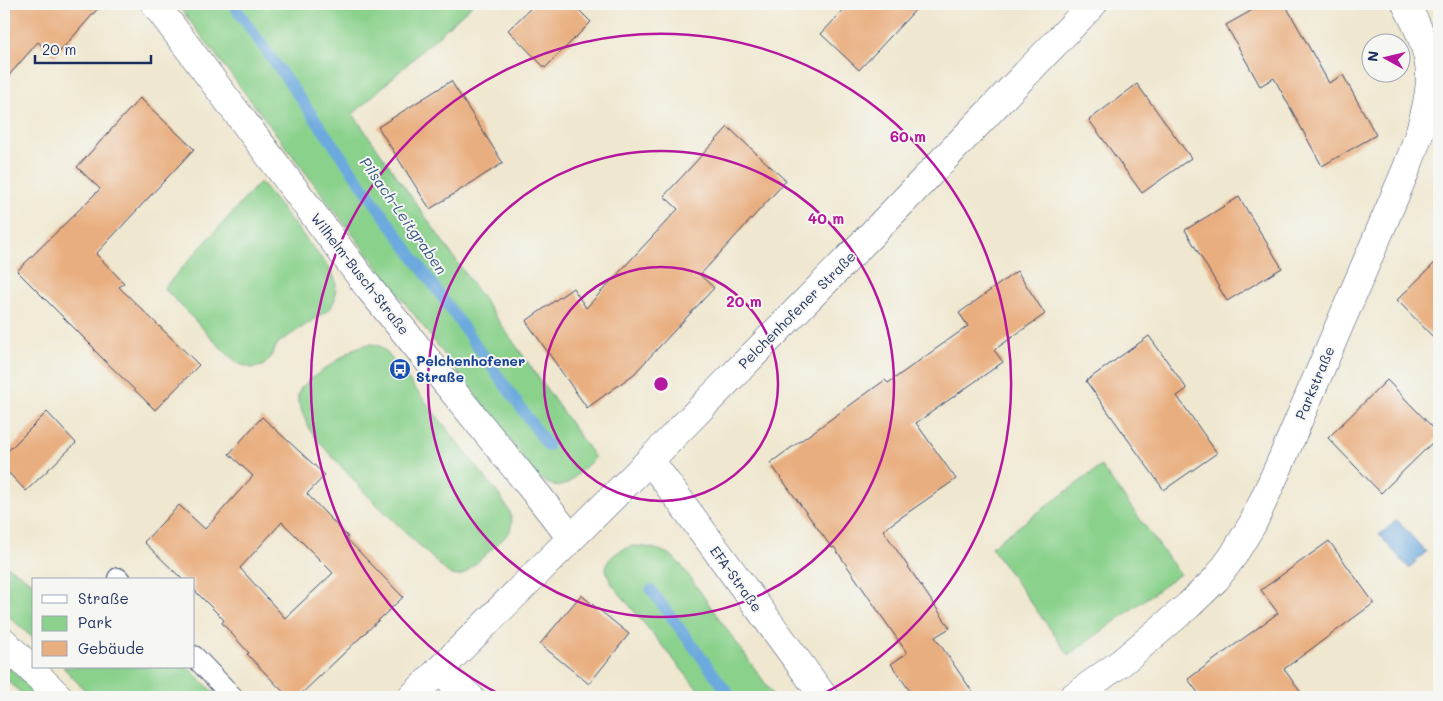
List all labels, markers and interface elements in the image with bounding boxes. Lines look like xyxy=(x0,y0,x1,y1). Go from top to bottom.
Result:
scale bar xyxy=(35,32,151,64)
north arrow xyxy=(1360,32,1410,82)
text: 20 m xyxy=(42,39,76,59)
text: N xyxy=(1362,50,1383,63)
text: 60 m xyxy=(890,126,926,146)
water label: Pilsach-Leitgraben xyxy=(356,153,452,278)
text: 40 m xyxy=(808,208,844,228)
street label: Wilhelm-Busch-Straße xyxy=(307,209,414,339)
street label: Pelchenhofener Straße xyxy=(734,247,860,373)
text: 20 m xyxy=(726,291,762,311)
street label: Parkstraße xyxy=(1291,343,1339,422)
place label: Pelchenhofener Straße xyxy=(416,351,525,386)
bus stop icon: Pelchenhofener Straße xyxy=(388,357,412,381)
centre of rings xyxy=(652,375,670,393)
street label: EFA-Straße xyxy=(706,542,767,616)
legend xyxy=(32,578,195,668)
text: Straße xyxy=(78,588,129,608)
text: Park xyxy=(78,612,112,632)
text: Gebäude xyxy=(78,638,144,658)

